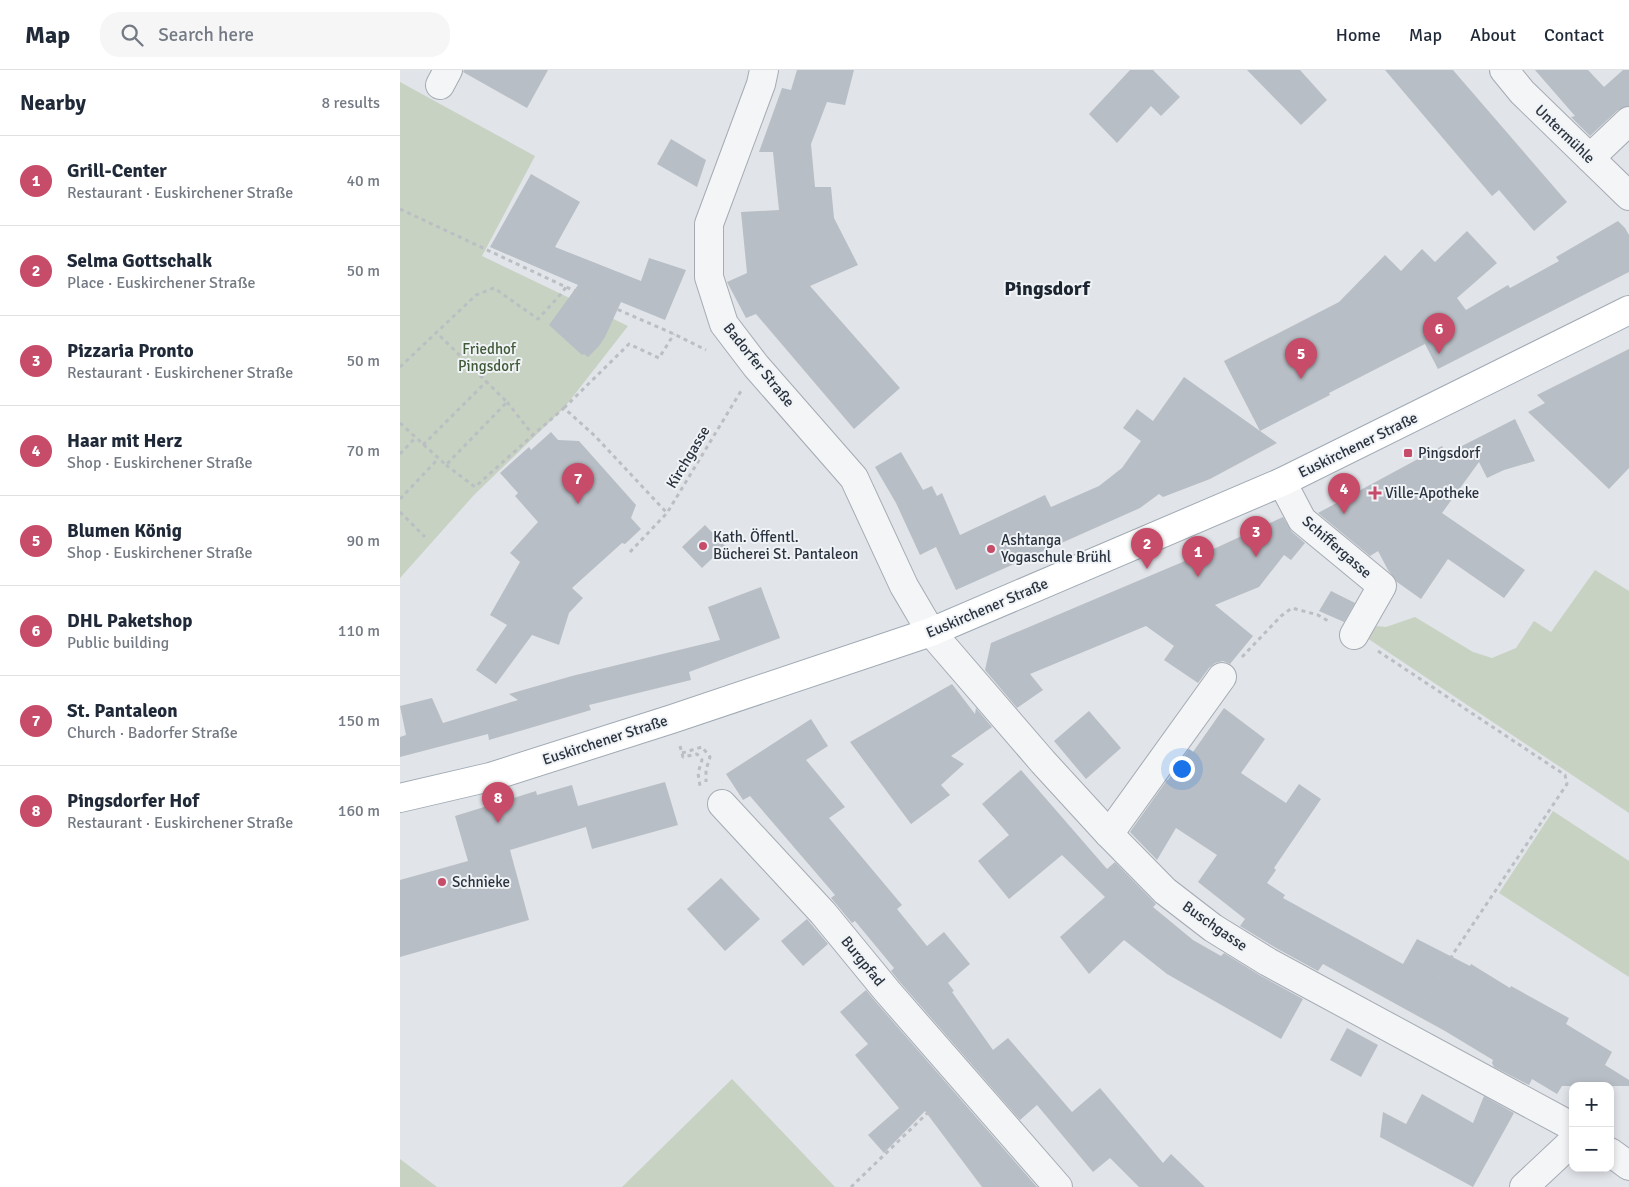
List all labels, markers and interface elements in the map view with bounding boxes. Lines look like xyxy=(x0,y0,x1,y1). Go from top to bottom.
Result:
search box xyxy=(100,12,450,57)
text: Map xyxy=(25,20,70,50)
icon: search xyxy=(118,21,146,49)
text: Search here xyxy=(158,23,254,47)
text: Home xyxy=(1336,24,1381,46)
text: Map xyxy=(1409,24,1442,46)
text: About xyxy=(1470,24,1516,46)
text: Contact xyxy=(1544,24,1604,46)
text: Nearby xyxy=(20,90,86,116)
text: 8 results xyxy=(321,93,380,113)
street label: Untermühle xyxy=(1531,101,1599,167)
text: Grill-Center xyxy=(67,159,167,183)
text: 1 xyxy=(32,171,40,191)
text: 40 m xyxy=(346,171,380,191)
text: Restaurant · Euskirchener Straße xyxy=(67,183,293,203)
text: Selma Gottschalk xyxy=(67,249,212,273)
text: 2 xyxy=(32,261,40,281)
text: 50 m xyxy=(346,261,380,281)
text: Place · Euskirchener Straße xyxy=(67,273,256,293)
district label: Pingsdorf xyxy=(1004,276,1091,301)
pin: 6 xyxy=(1423,313,1455,354)
street label: Badorfer Straße xyxy=(720,319,798,411)
pin: 5 xyxy=(1285,338,1317,379)
text: Pizzaria Pronto xyxy=(67,339,194,363)
park label: Friedhof Pingsdorf xyxy=(458,340,521,375)
text: 3 xyxy=(32,351,40,371)
text: 50 m xyxy=(346,351,380,371)
text: Restaurant · Euskirchener Straße xyxy=(67,363,293,383)
street label: Euskirchener Straße xyxy=(1295,408,1421,482)
street label: Kirchgasse xyxy=(662,423,714,491)
text: Haar mit Herz xyxy=(67,429,182,453)
text: 4 xyxy=(32,441,40,461)
text: 70 m xyxy=(346,441,380,461)
place label: Pingsdorf xyxy=(1418,444,1481,462)
marker: Pingsdorf xyxy=(1402,447,1414,459)
text: Shop · Euskirchener Straße xyxy=(67,453,253,473)
pin: 7 xyxy=(562,463,594,504)
pin: 4 xyxy=(1328,473,1360,514)
place label: Ville-Apotheke xyxy=(1385,484,1479,502)
marker: Ville-Apotheke xyxy=(1369,487,1381,499)
street label: Schiffergasse xyxy=(1299,512,1375,582)
pin: 3 xyxy=(1240,516,1272,557)
text: Blumen König xyxy=(67,519,182,543)
place label: Kath. Öffentl. Bücherei St. Pantaleon xyxy=(713,528,859,563)
pin: 2 xyxy=(1131,528,1163,569)
text: 5 xyxy=(32,531,40,551)
text: 90 m xyxy=(346,531,380,551)
place label: Ashtanga Yogaschule Brühl xyxy=(1001,531,1111,566)
pin: 1 xyxy=(1182,536,1214,577)
marker: Kath. Öffentl. Bücherei St. Pantaleon xyxy=(697,540,709,552)
text: Shop · Euskirchener Straße xyxy=(67,543,253,563)
marker: Ashtanga Yogaschule Brühl xyxy=(985,543,997,555)
street label: Euskirchener Straße xyxy=(923,574,1051,642)
text: DHL Paketshop xyxy=(67,609,192,633)
text: 6 xyxy=(32,621,40,641)
text: 110 m xyxy=(338,621,380,641)
text: Public building xyxy=(67,633,169,653)
text: St. Pantaleon xyxy=(67,699,178,723)
text: 7 xyxy=(32,711,40,731)
text: 150 m xyxy=(338,711,380,731)
street label: Euskirchener Straße xyxy=(540,711,670,769)
text: Church · Badorfer Straße xyxy=(67,723,238,743)
your location xyxy=(1169,756,1195,782)
pin: 8 xyxy=(482,782,514,823)
text: Pingsdorfer Hof xyxy=(67,789,199,813)
text: 8 xyxy=(32,801,40,821)
text: 160 m xyxy=(338,801,380,821)
text: Restaurant · Euskirchener Straße xyxy=(67,813,293,833)
place label: Schnieke xyxy=(452,873,510,891)
marker: Schnieke xyxy=(436,876,448,888)
street label: Buschgasse xyxy=(1179,897,1251,955)
street label: Burgpfad xyxy=(837,932,889,990)
map controls xyxy=(1569,1082,1614,1172)
button: + xyxy=(1569,1082,1614,1127)
button: − xyxy=(1569,1127,1614,1172)

